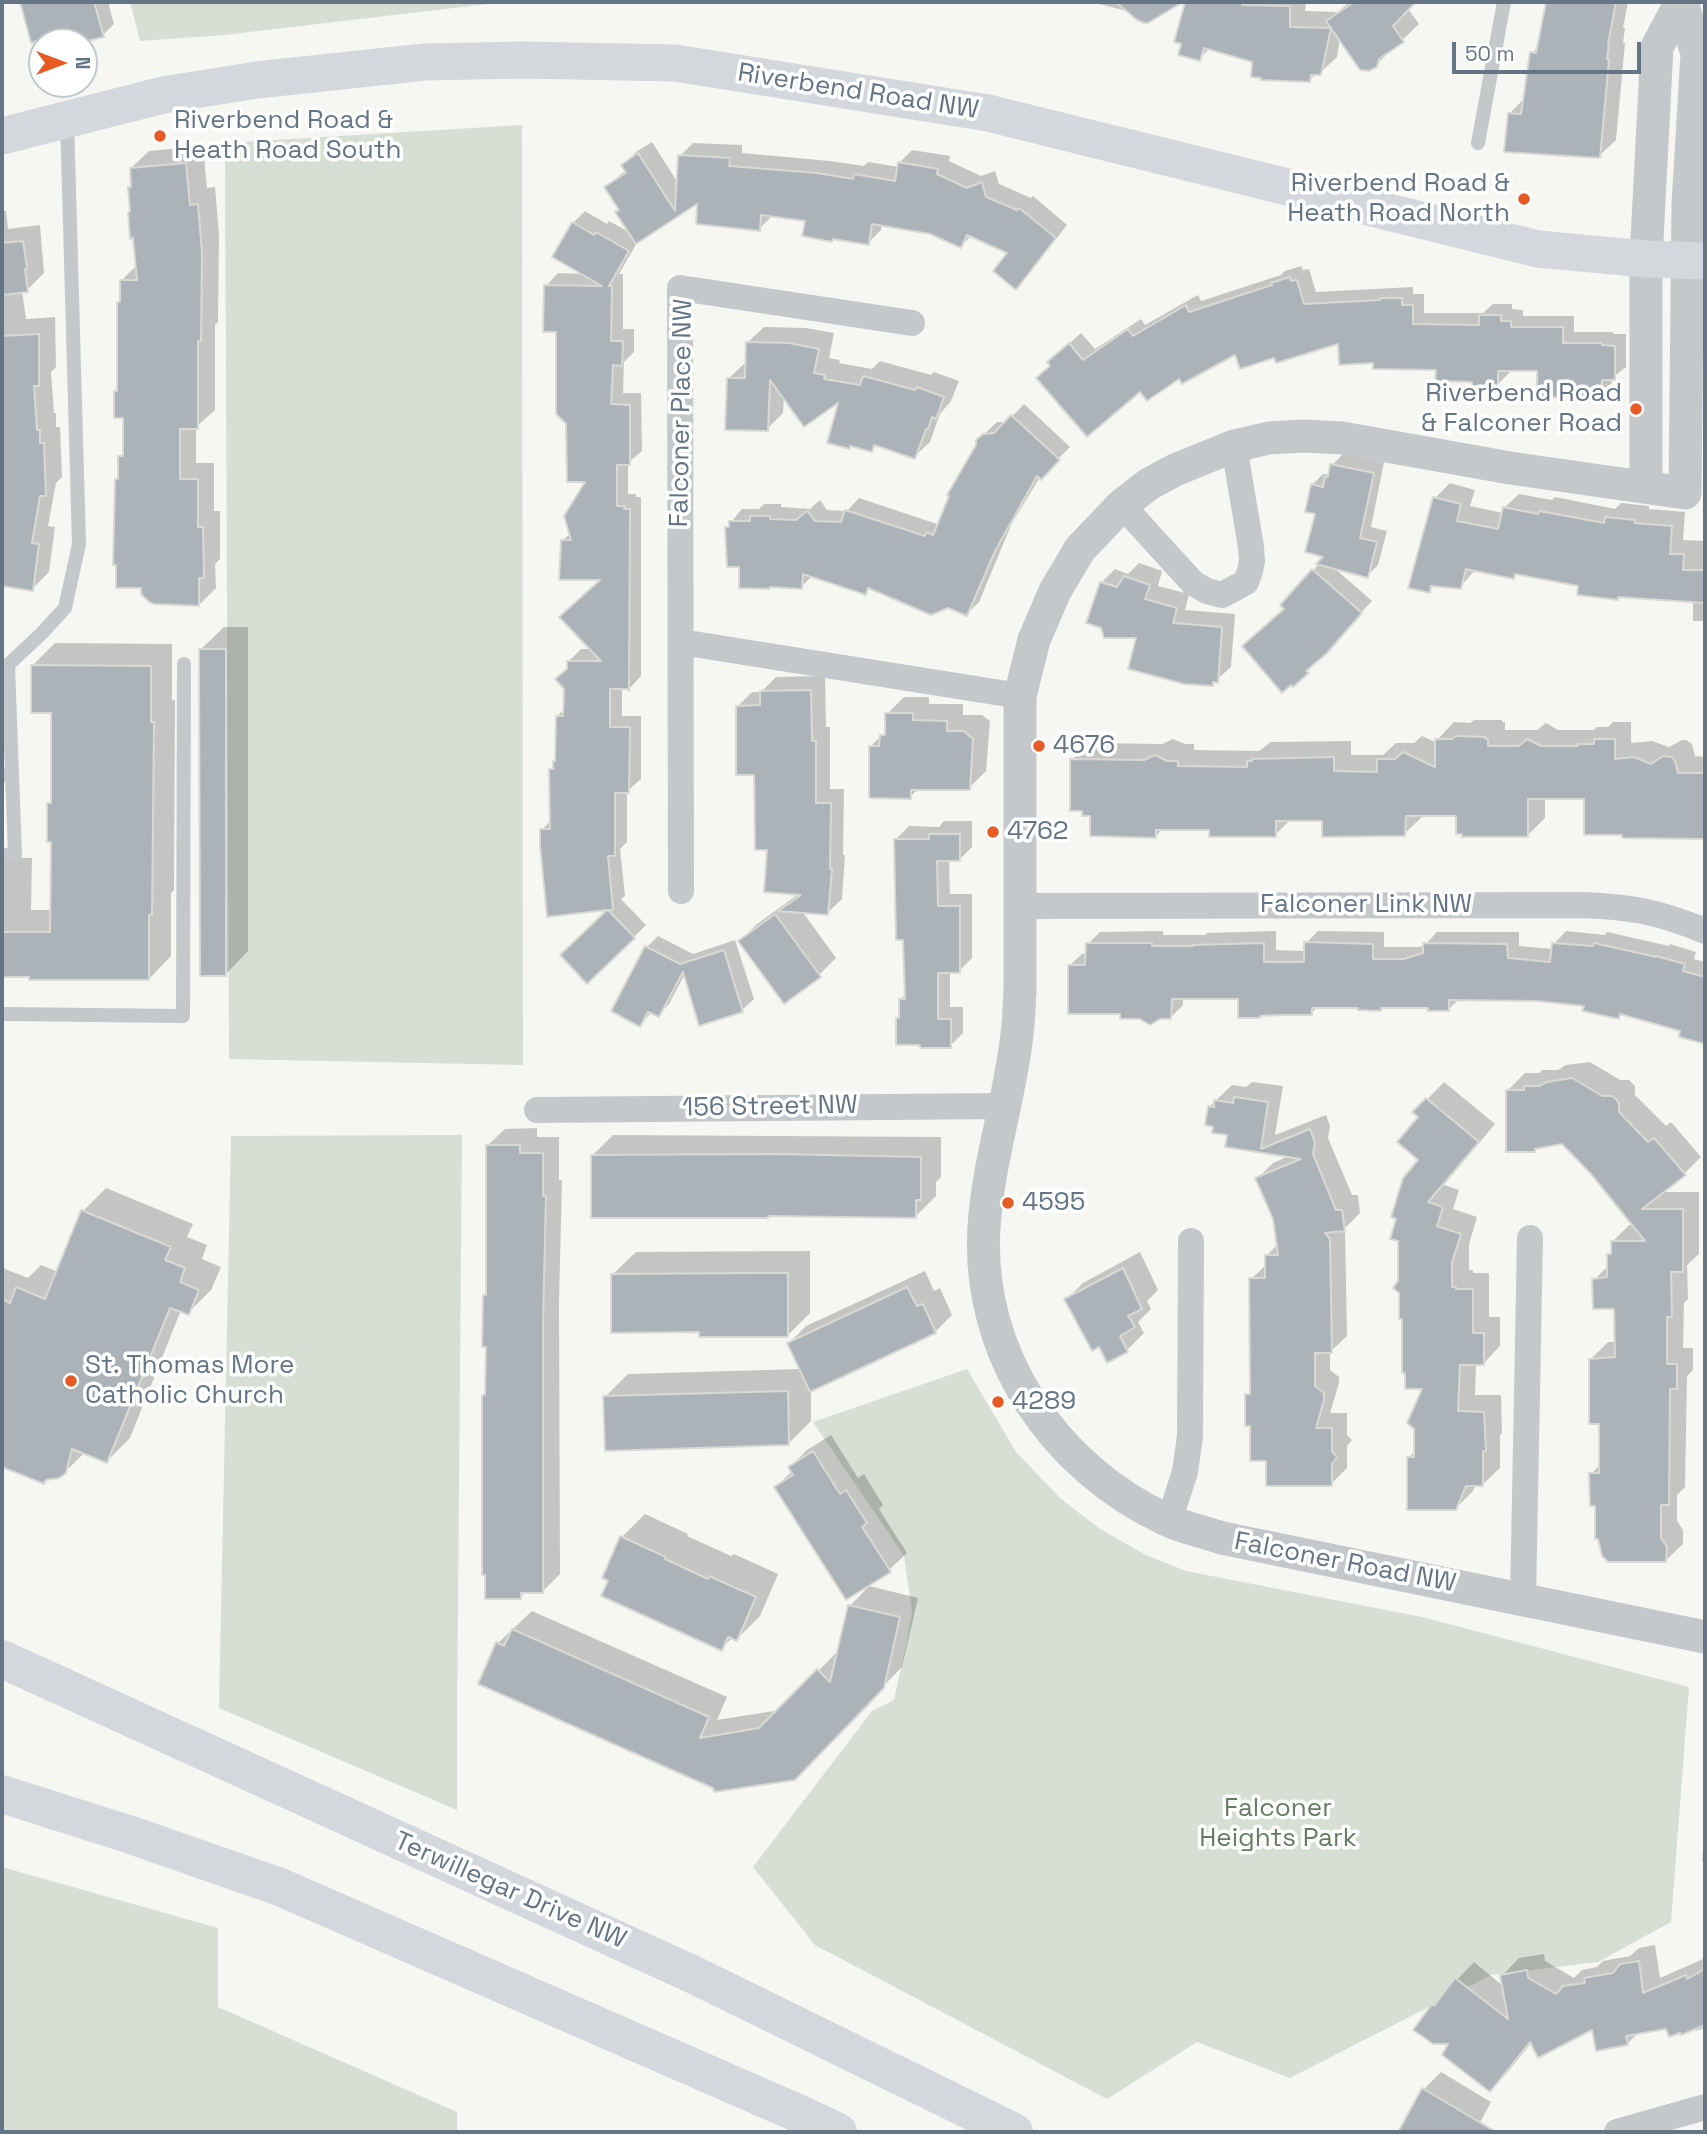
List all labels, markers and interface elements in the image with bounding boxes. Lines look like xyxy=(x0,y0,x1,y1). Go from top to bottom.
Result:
north arrow xyxy=(28,28,98,98)
scale bar xyxy=(1455,28,1644,72)
text: 50 m xyxy=(1465,40,1515,67)
text: N xyxy=(70,57,95,69)
street label: Riverbend Road NW xyxy=(735,58,981,126)
place label: Riverbend Road & Heath Road South xyxy=(174,105,401,166)
marker: Riverbend Road & Heath Road South xyxy=(152,128,168,144)
place label: Riverbend Road & Heath Road North xyxy=(1287,168,1510,230)
marker: Riverbend Road & Heath Road North xyxy=(1516,191,1532,207)
street label: Falconer Place NW xyxy=(664,298,700,528)
place label: Riverbend Road & Falconer Road xyxy=(1421,378,1622,440)
marker: Riverbend Road & Falconer Road xyxy=(1628,401,1644,417)
place label: 4676 xyxy=(1053,730,1115,762)
marker: 4676 xyxy=(1031,738,1047,754)
place label: 4762 xyxy=(1007,816,1068,848)
marker: 4762 xyxy=(985,824,1001,840)
street label: Falconer Link NW xyxy=(1260,889,1472,921)
street label: 156 Street NW xyxy=(682,1090,858,1124)
place label: 4595 xyxy=(1022,1187,1085,1219)
marker: 4595 xyxy=(1000,1195,1016,1211)
place label: St. Thomas More Catholic Church xyxy=(85,1350,294,1412)
marker: St. Thomas More Catholic Church xyxy=(63,1373,79,1389)
place label: 4289 xyxy=(1012,1386,1076,1418)
marker: 4289 xyxy=(990,1394,1006,1410)
street label: Falconer Road NW xyxy=(1232,1526,1458,1600)
park label: Falconer Heights Park xyxy=(1199,1793,1357,1854)
street label: Terwillegar Drive NW xyxy=(389,1826,631,1956)

